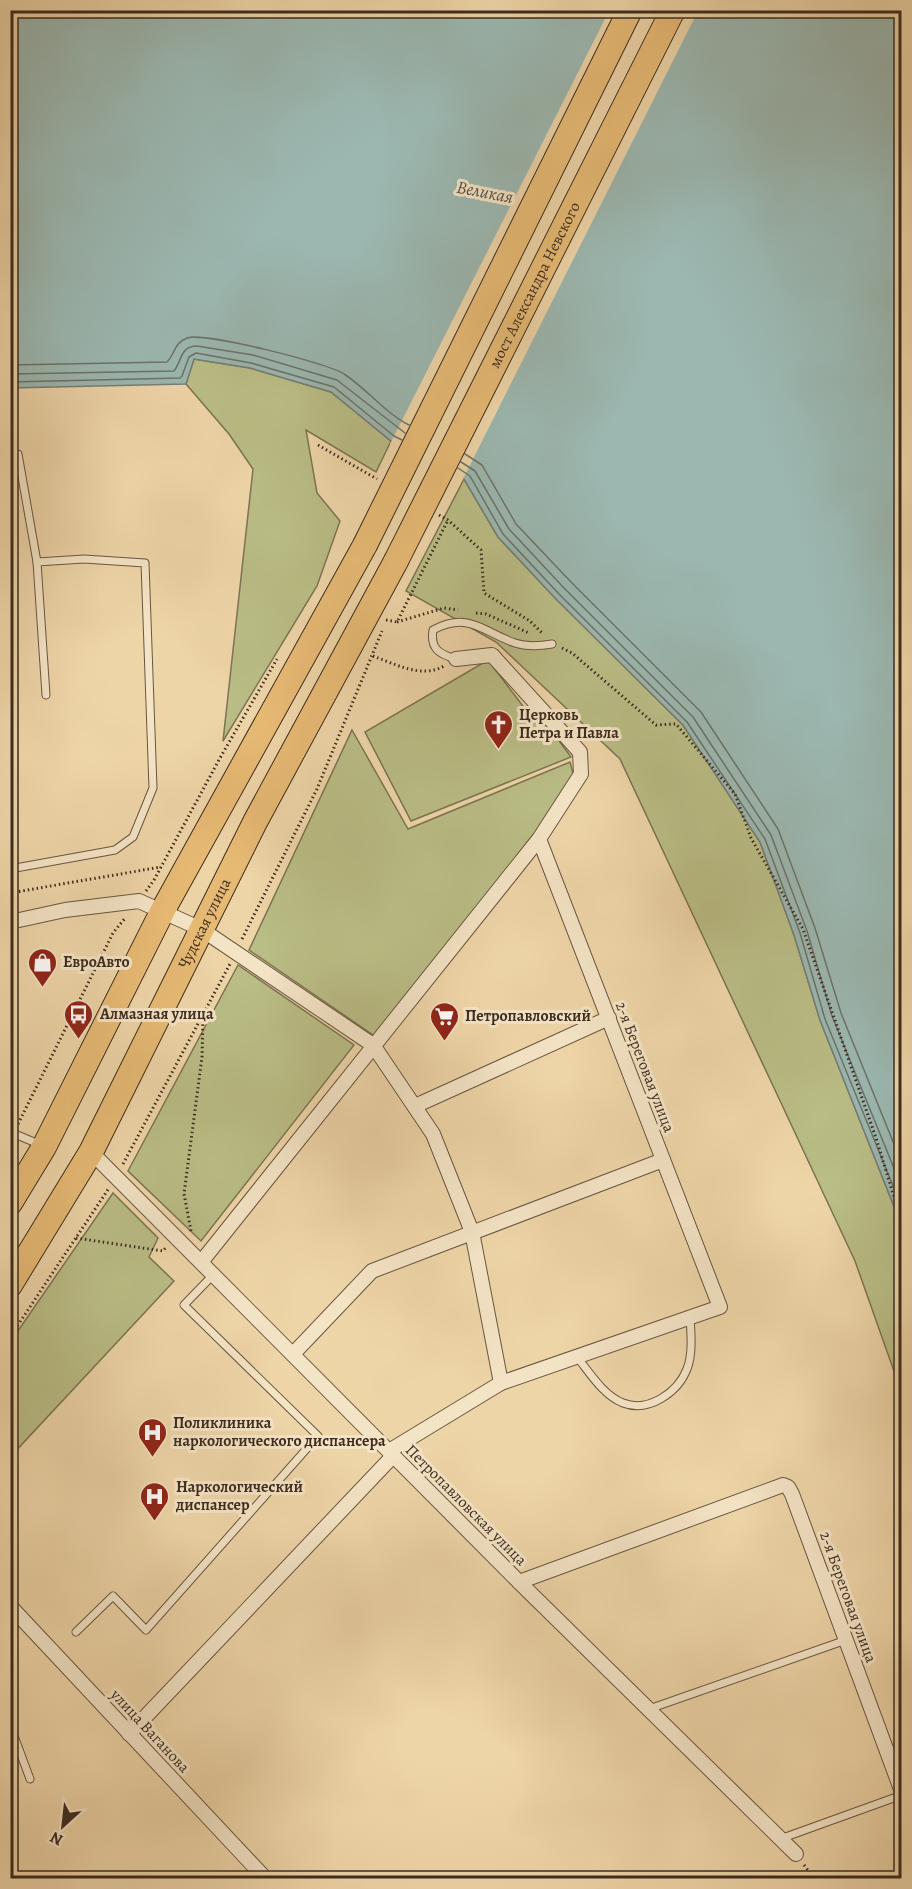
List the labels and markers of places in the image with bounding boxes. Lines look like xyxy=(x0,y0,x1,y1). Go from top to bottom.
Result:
place label: Церковь Петра и Павла xyxy=(519,704,619,744)
church icon: Церковь Петра и Павла xyxy=(482,708,514,750)
shop icon: ЕвроАвто xyxy=(26,946,58,988)
place label: ЕвроАвто xyxy=(63,951,130,973)
bus stop icon: Алмазная улица xyxy=(63,998,95,1040)
supermarket icon: Петропавловский xyxy=(428,1000,460,1042)
place label: Алмазная улица xyxy=(99,1003,214,1025)
place label: Петропавловский xyxy=(465,1005,591,1027)
place label: Поликлиника наркологического диспансера xyxy=(173,1412,386,1452)
hospital icon: Поликлиника наркологического диспансера xyxy=(136,1416,168,1458)
place label: Наркологический диспансер xyxy=(175,1476,303,1516)
hospital icon: Наркологический диспансер xyxy=(139,1480,171,1522)

